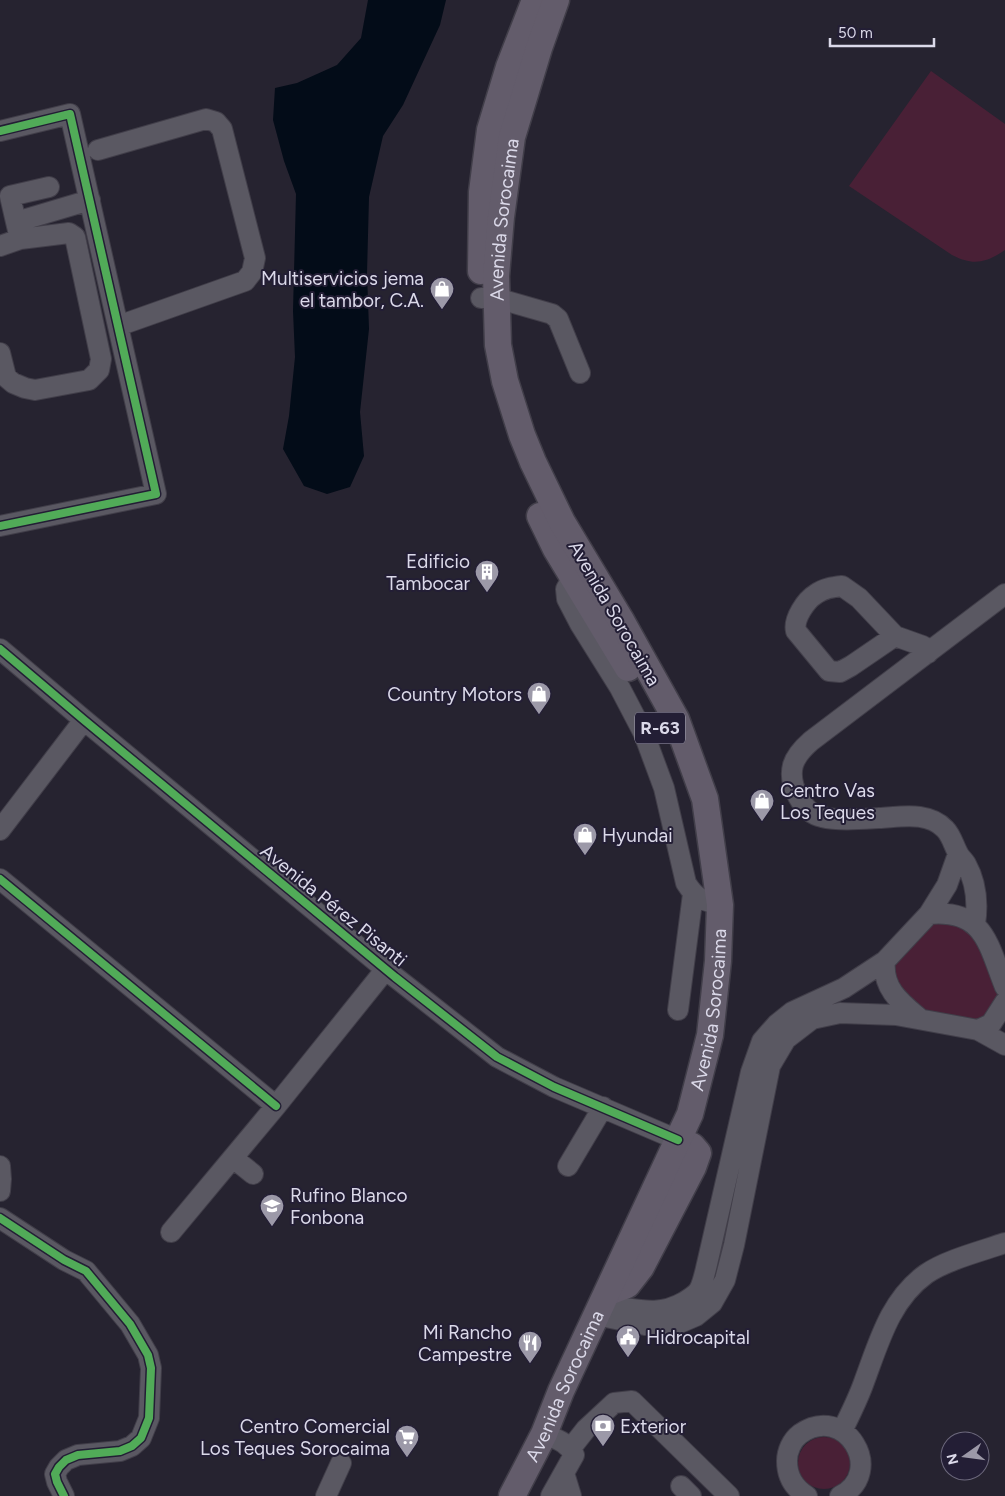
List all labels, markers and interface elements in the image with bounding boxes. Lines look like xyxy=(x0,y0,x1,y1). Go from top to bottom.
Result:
scale bar xyxy=(830,15,934,47)
text: 50 m xyxy=(838,24,873,42)
street label: Avenida Sorocaima xyxy=(485,137,524,302)
place label: Multiservicios jema el tambor, C.A. xyxy=(261,267,424,312)
shop icon: Multiservicios jema el tambor, C.A. xyxy=(429,276,455,310)
street label: Avenida Sorocaima xyxy=(564,537,665,690)
place label: Edificio Tambocar xyxy=(386,550,471,595)
building icon: Edificio Tambocar xyxy=(474,559,500,593)
shop icon: Country Motors xyxy=(526,681,552,715)
place label: Country Motors xyxy=(387,683,522,706)
road number: R-63 xyxy=(635,712,685,744)
place label: Centro Vas Los Teques xyxy=(780,779,875,824)
shop icon: Centro Vas Los Teques xyxy=(749,788,775,822)
shop icon: Hyundai xyxy=(572,822,598,856)
place label: Hyundai xyxy=(602,824,673,847)
street label: Avenida Pérez Pisanti xyxy=(256,839,411,971)
street label: Avenida Sorocaima xyxy=(685,928,731,1093)
place label: Rufino Blanco Fonbona xyxy=(290,1184,408,1229)
school or university icon: Rufino Blanco Fonbona xyxy=(259,1193,285,1227)
street label: Avenida Sorocaima xyxy=(521,1307,609,1466)
place label: Mi Rancho Campestre xyxy=(418,1321,512,1366)
public building icon: Hidrocapital xyxy=(615,1324,641,1358)
place label: Hidrocapital xyxy=(646,1326,750,1349)
restaurant icon: Mi Rancho Campestre xyxy=(517,1330,543,1364)
bank icon: Exterior xyxy=(590,1413,616,1447)
place label: Centro Comercial Los Teques Sorocaima xyxy=(200,1415,390,1460)
place label: Exterior xyxy=(620,1415,687,1438)
supermarket icon: Centro Comercial Los Teques Sorocaima xyxy=(394,1424,420,1458)
north arrow xyxy=(940,1431,990,1481)
text: N xyxy=(943,1452,962,1466)

